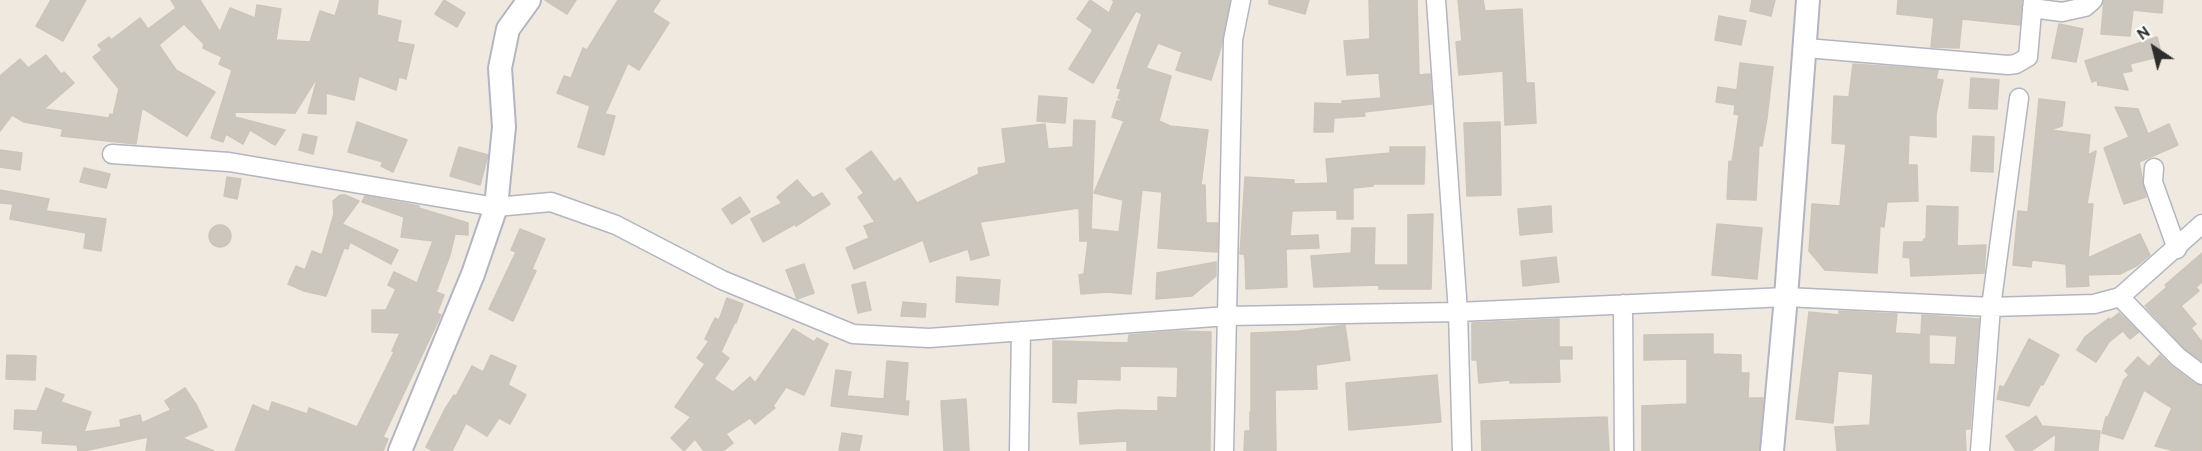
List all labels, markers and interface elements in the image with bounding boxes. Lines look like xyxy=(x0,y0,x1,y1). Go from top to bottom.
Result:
north arrow xyxy=(2124,18,2184,78)
text: N xyxy=(2133,22,2153,44)

